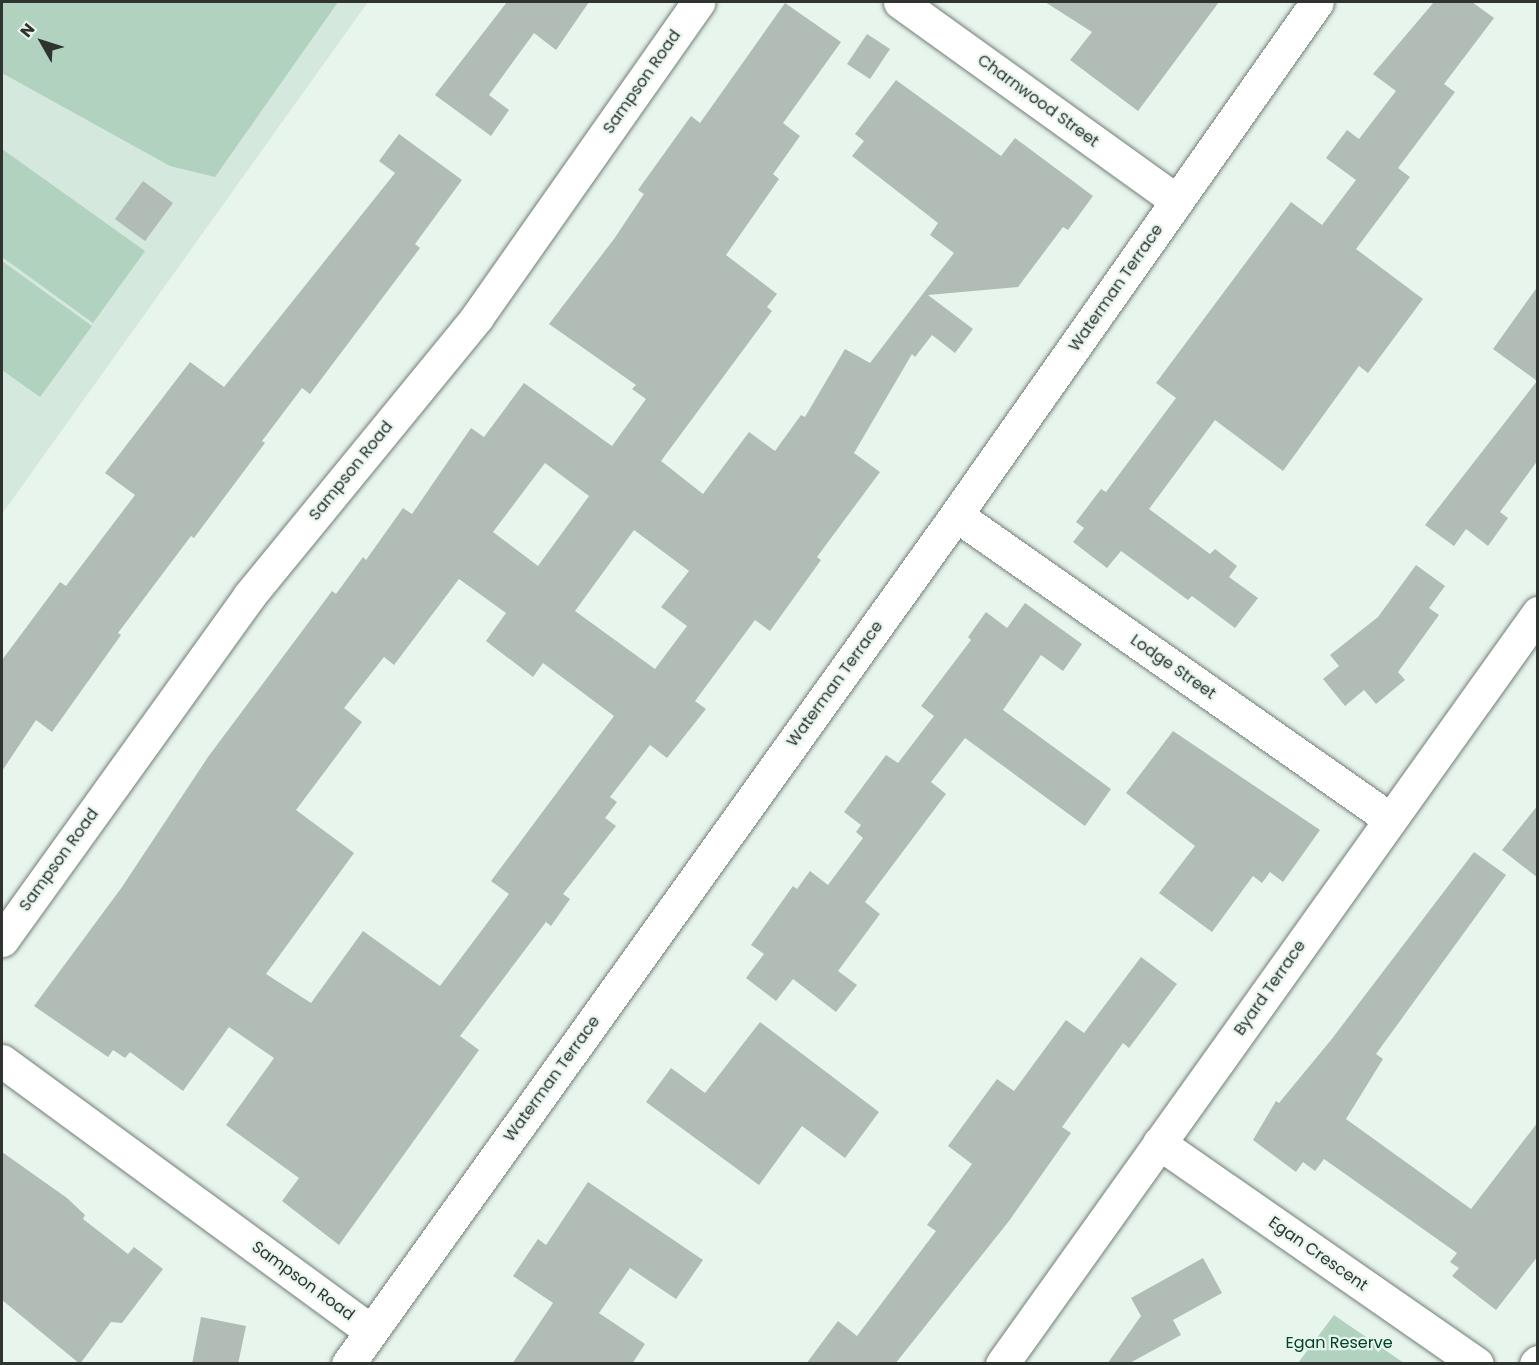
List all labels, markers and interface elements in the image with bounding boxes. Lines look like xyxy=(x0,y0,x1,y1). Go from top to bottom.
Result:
north arrow xyxy=(12,12,72,72)
text: N xyxy=(15,18,40,42)
street label: Sampson Road xyxy=(599,26,685,138)
street label: Charnwood Street xyxy=(974,51,1102,151)
street label: Waterman Terrace xyxy=(1065,221,1167,355)
street label: Sampson Road xyxy=(305,417,397,525)
street label: Waterman Terrace xyxy=(783,617,887,751)
street label: Lodge Street xyxy=(1127,631,1219,703)
street label: Sampson Road xyxy=(15,805,103,915)
street label: Byard Terrace xyxy=(1230,937,1310,1039)
street label: Waterman Terrace xyxy=(500,1012,604,1146)
street label: Egan Crescent xyxy=(1265,1213,1371,1295)
street label: Sampson Road xyxy=(248,1237,358,1325)
park label: Egan Reserve xyxy=(1285,1333,1393,1353)

